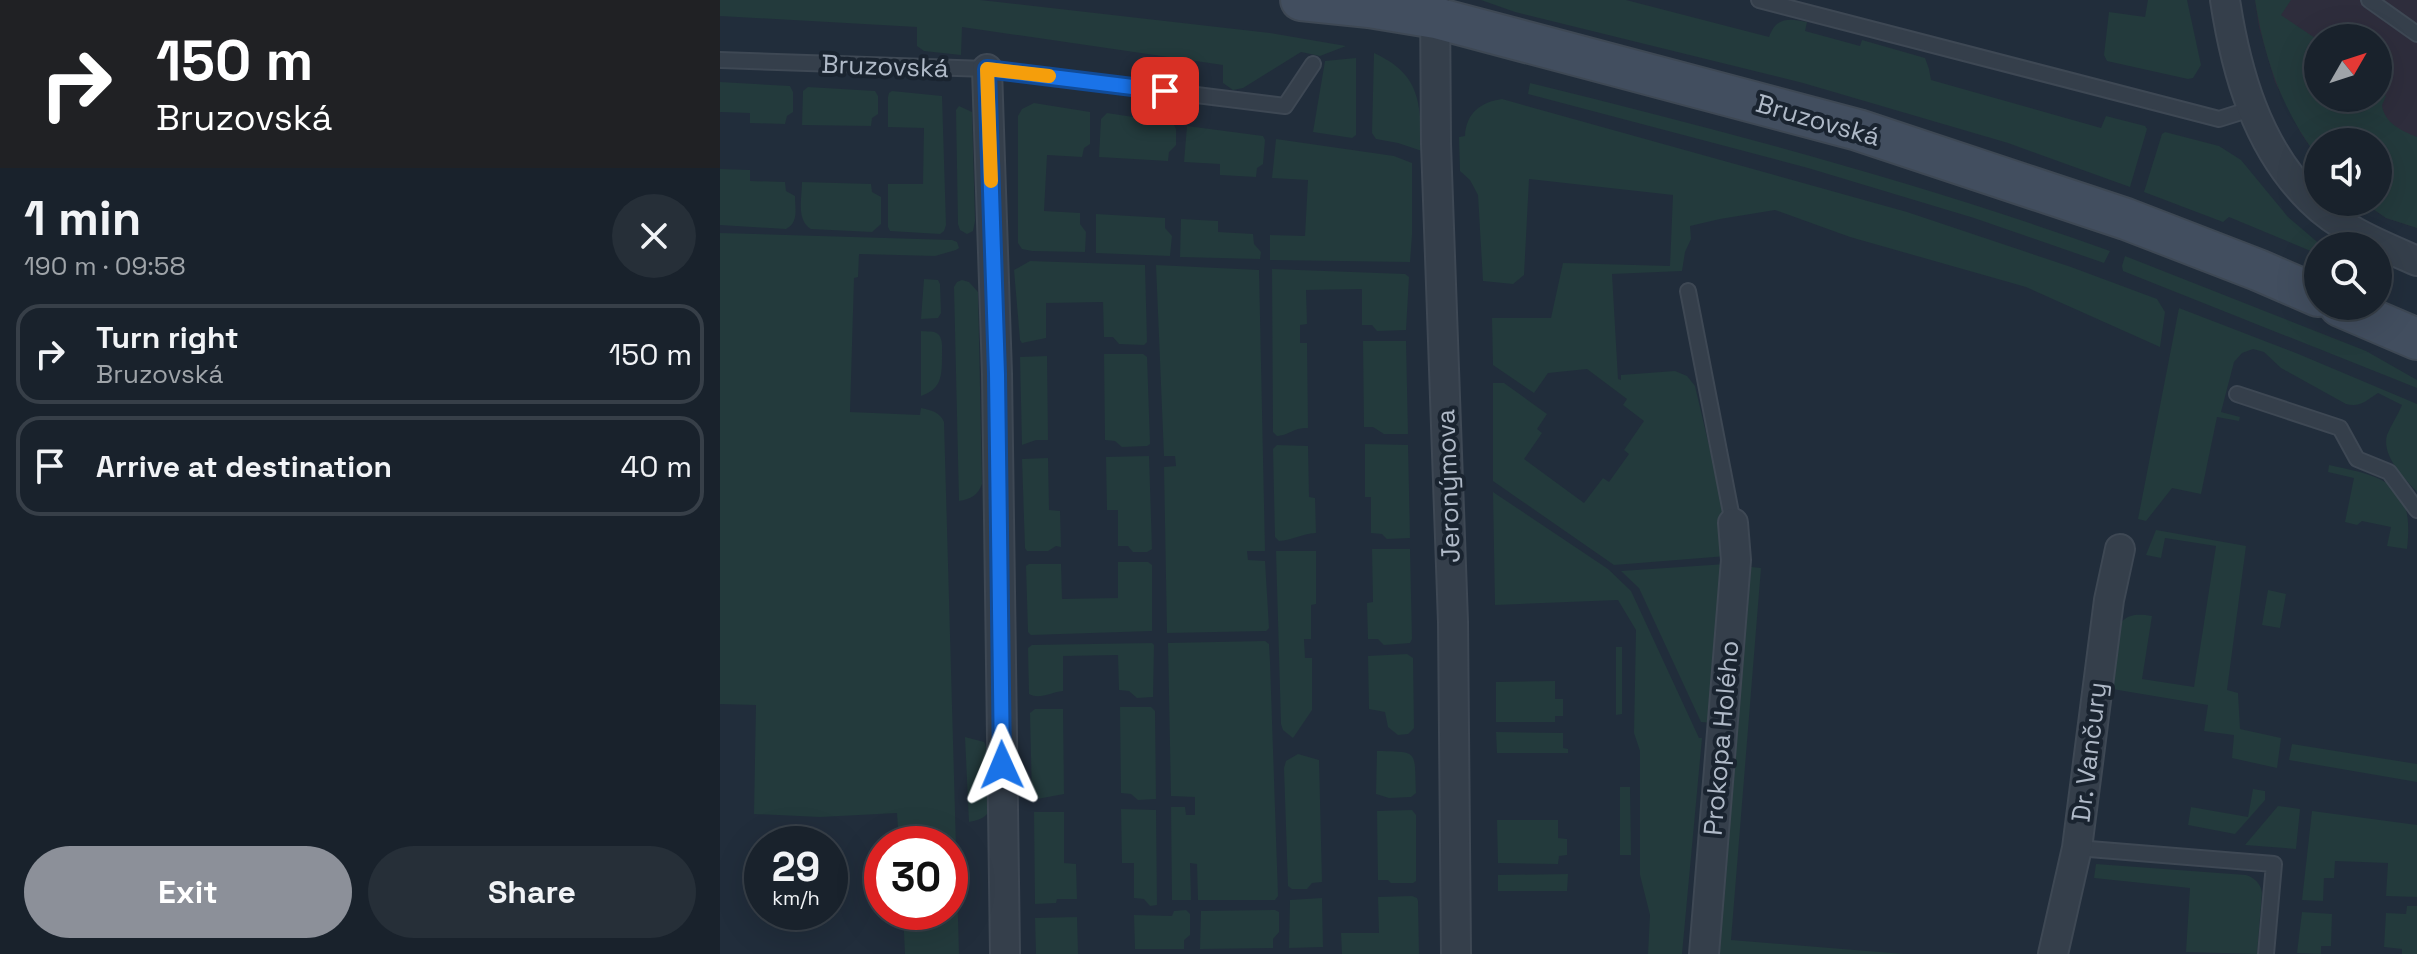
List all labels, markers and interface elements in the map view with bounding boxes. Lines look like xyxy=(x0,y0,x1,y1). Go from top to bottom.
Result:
north arrow xyxy=(2304,24,2392,112)
map controls xyxy=(2304,24,2392,320)
text: 150 m xyxy=(156,25,313,96)
icon: right xyxy=(24,32,128,136)
street label: Bruzovská xyxy=(821,47,949,85)
pin xyxy=(1131,57,1199,125)
icon: arrive xyxy=(1143,69,1187,113)
street label: Bruzovská xyxy=(1752,86,1884,154)
text: Bruzovská xyxy=(156,95,332,141)
button: sound xyxy=(2304,128,2392,216)
text: 1 min xyxy=(24,188,141,249)
button: close xyxy=(612,194,696,278)
button: search xyxy=(2304,232,2392,320)
text: 190 m · 09:58 xyxy=(24,249,186,283)
text: Turn right xyxy=(96,318,239,357)
icon: right xyxy=(28,332,72,376)
text: 150 m xyxy=(609,335,692,374)
text: Bruzovská xyxy=(96,357,223,391)
street label: Jeronýmova xyxy=(1428,409,1468,563)
icon: arrive xyxy=(28,444,72,488)
text: Arrive at destination xyxy=(96,447,392,486)
text: 40 m xyxy=(621,447,692,486)
street label: Prokopa Holého xyxy=(1696,639,1746,837)
street label: Dr. Vančury xyxy=(2064,680,2114,824)
position arrow xyxy=(960,723,1044,807)
speed limit sign: 30 xyxy=(864,826,968,930)
text: 29 xyxy=(772,842,820,893)
button: Exit xyxy=(24,846,352,938)
button: Share xyxy=(368,846,696,938)
text: km/h xyxy=(772,885,820,911)

